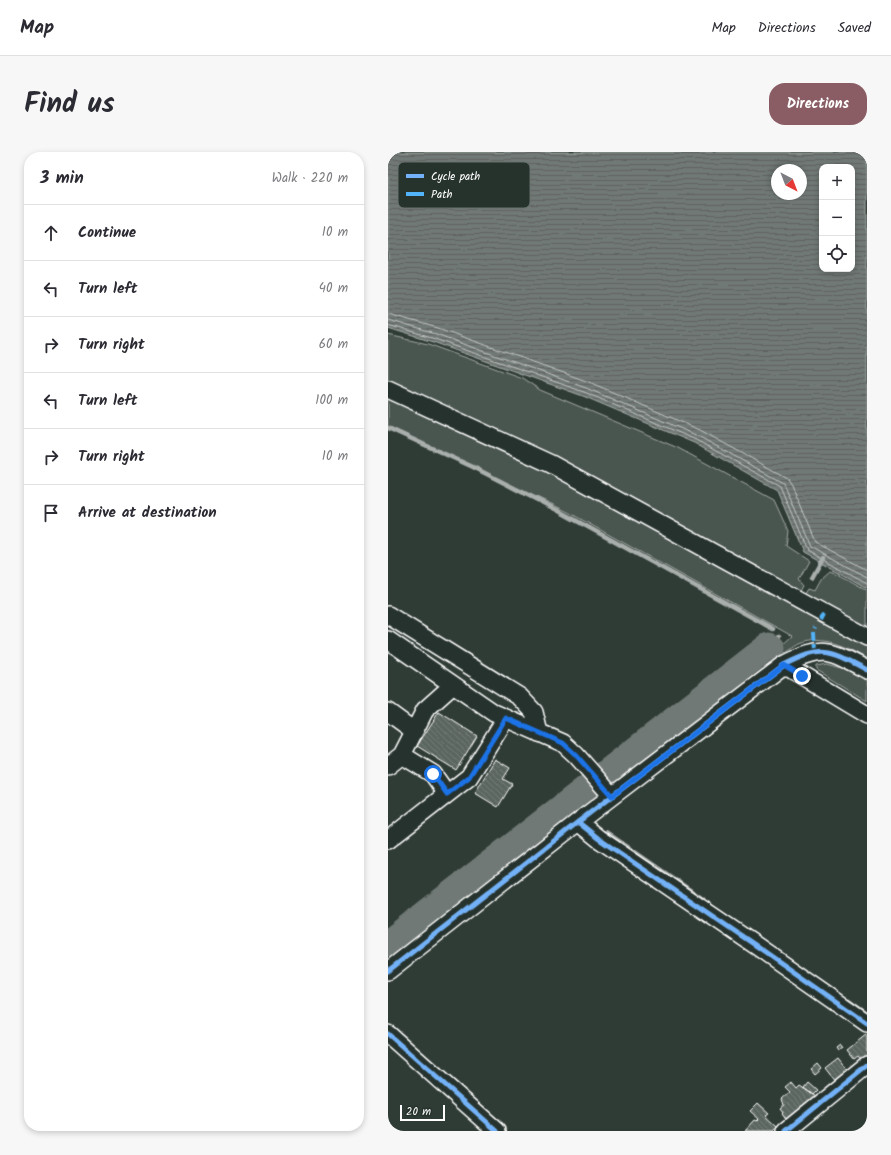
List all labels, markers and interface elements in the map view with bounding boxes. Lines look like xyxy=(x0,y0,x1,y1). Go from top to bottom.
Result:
text: Map xyxy=(20,13,54,43)
text: Map xyxy=(711,17,736,39)
text: Directions xyxy=(758,17,816,39)
text: Saved xyxy=(838,17,871,39)
text: Find us xyxy=(24,82,115,127)
button: Directions xyxy=(769,83,867,125)
legend xyxy=(398,162,530,208)
north arrow xyxy=(771,164,807,200)
map controls xyxy=(819,164,855,272)
button: + xyxy=(819,164,855,200)
text: 3 min xyxy=(40,165,84,192)
text: Walk · 220 m xyxy=(272,168,348,189)
text: Cycle path xyxy=(431,168,480,186)
text: Path xyxy=(431,186,452,204)
button: − xyxy=(819,200,855,236)
text: Continue xyxy=(78,221,136,245)
icon: ahead xyxy=(40,222,62,244)
text: 10 m xyxy=(322,222,348,243)
button: locate xyxy=(819,236,855,272)
text: Turn left xyxy=(78,277,138,301)
icon: left xyxy=(40,278,62,300)
text: 40 m xyxy=(319,278,348,299)
text: Turn right xyxy=(78,333,145,357)
icon: right xyxy=(40,334,62,356)
text: 60 m xyxy=(319,334,348,355)
text: Turn left xyxy=(78,389,138,413)
icon: left xyxy=(40,390,62,412)
text: 100 m xyxy=(315,390,348,411)
text: Turn right xyxy=(78,445,145,469)
icon: right xyxy=(40,446,62,468)
text: 10 m xyxy=(322,446,348,467)
text: Arrive at destination xyxy=(78,501,217,525)
icon: arrive xyxy=(40,502,62,524)
route end xyxy=(793,667,811,685)
route start xyxy=(424,765,442,783)
scale bar xyxy=(400,1103,445,1122)
text: 20 m xyxy=(406,1103,431,1121)

